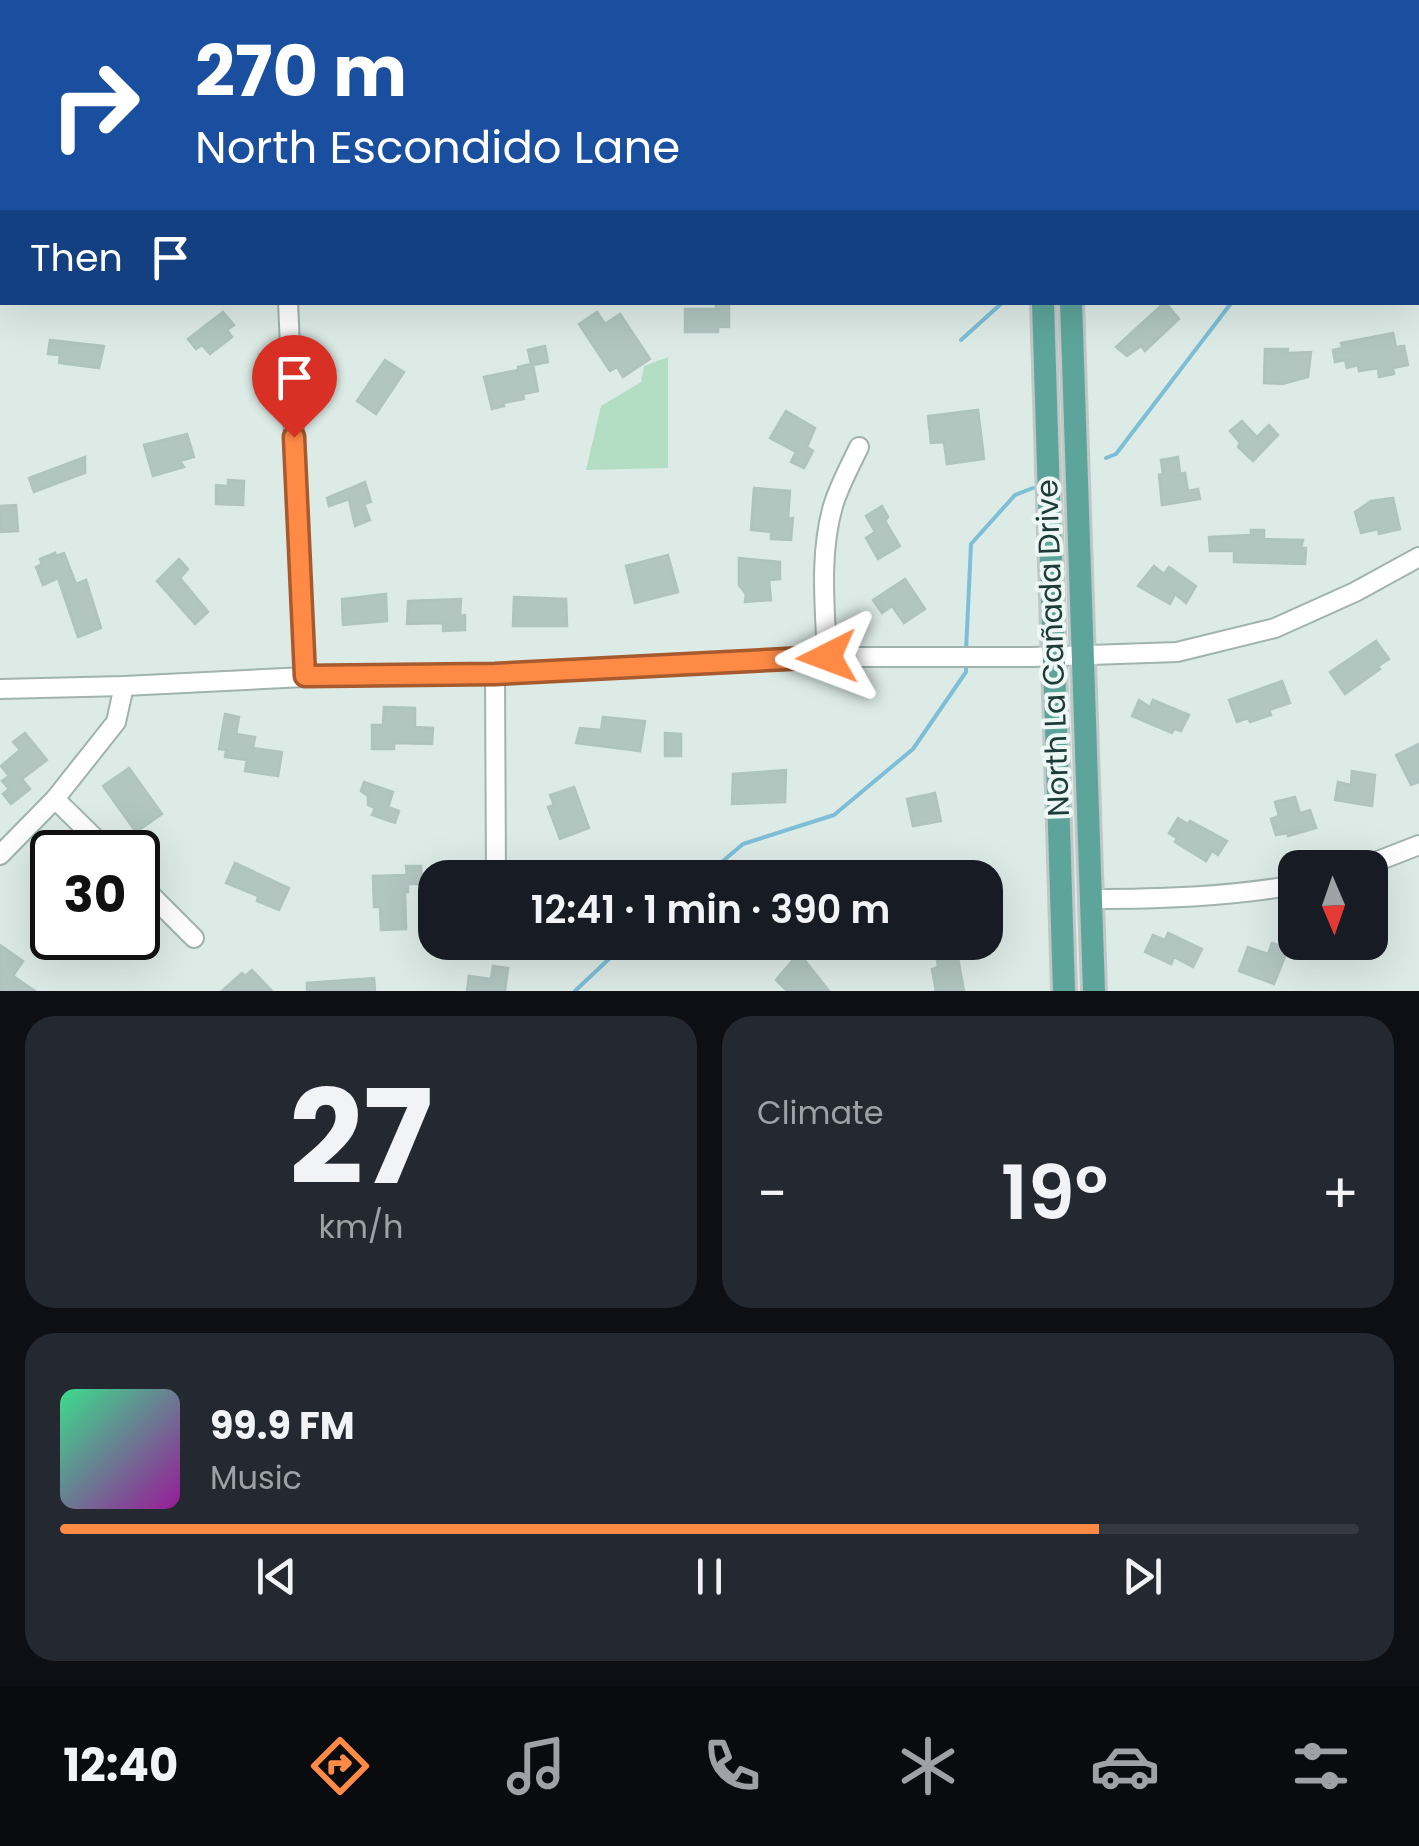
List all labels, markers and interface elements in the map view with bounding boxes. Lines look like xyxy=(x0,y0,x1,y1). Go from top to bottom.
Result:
text: 270 m xyxy=(195,22,407,121)
icon: right xyxy=(30,40,160,170)
text: North Escondido Lane xyxy=(195,116,680,179)
icon: arrive xyxy=(143,230,198,285)
text: Then xyxy=(30,231,123,284)
pin xyxy=(252,335,337,438)
icon: arrive xyxy=(267,350,322,405)
street label: North La Cañada Drive xyxy=(1025,479,1080,817)
position arrow xyxy=(775,605,879,709)
speed limit sign: 30 xyxy=(30,830,160,960)
north arrow xyxy=(1278,850,1388,960)
map controls xyxy=(1278,850,1388,960)
text: 12:41 · 1 min · 390 m xyxy=(531,883,890,936)
text: 27 xyxy=(289,1046,433,1229)
text: Climate xyxy=(757,1090,884,1135)
text: 19° xyxy=(1001,1140,1108,1245)
text: − xyxy=(757,1155,787,1232)
text: + xyxy=(1321,1155,1359,1232)
text: km/h xyxy=(318,1204,404,1249)
text: 99.9 FM xyxy=(210,1399,355,1452)
text: Music xyxy=(210,1455,302,1500)
icon: previous xyxy=(249,1549,304,1604)
icon: pause xyxy=(682,1549,737,1604)
icon: next xyxy=(1115,1549,1170,1604)
icon: directions xyxy=(305,1731,375,1801)
icon: music xyxy=(501,1731,571,1801)
icon: phone xyxy=(697,1731,767,1801)
icon: climate xyxy=(893,1731,963,1801)
icon: car xyxy=(1090,1731,1160,1801)
icon: filters xyxy=(1286,1731,1356,1801)
text: 12:40 xyxy=(63,1734,178,1797)

